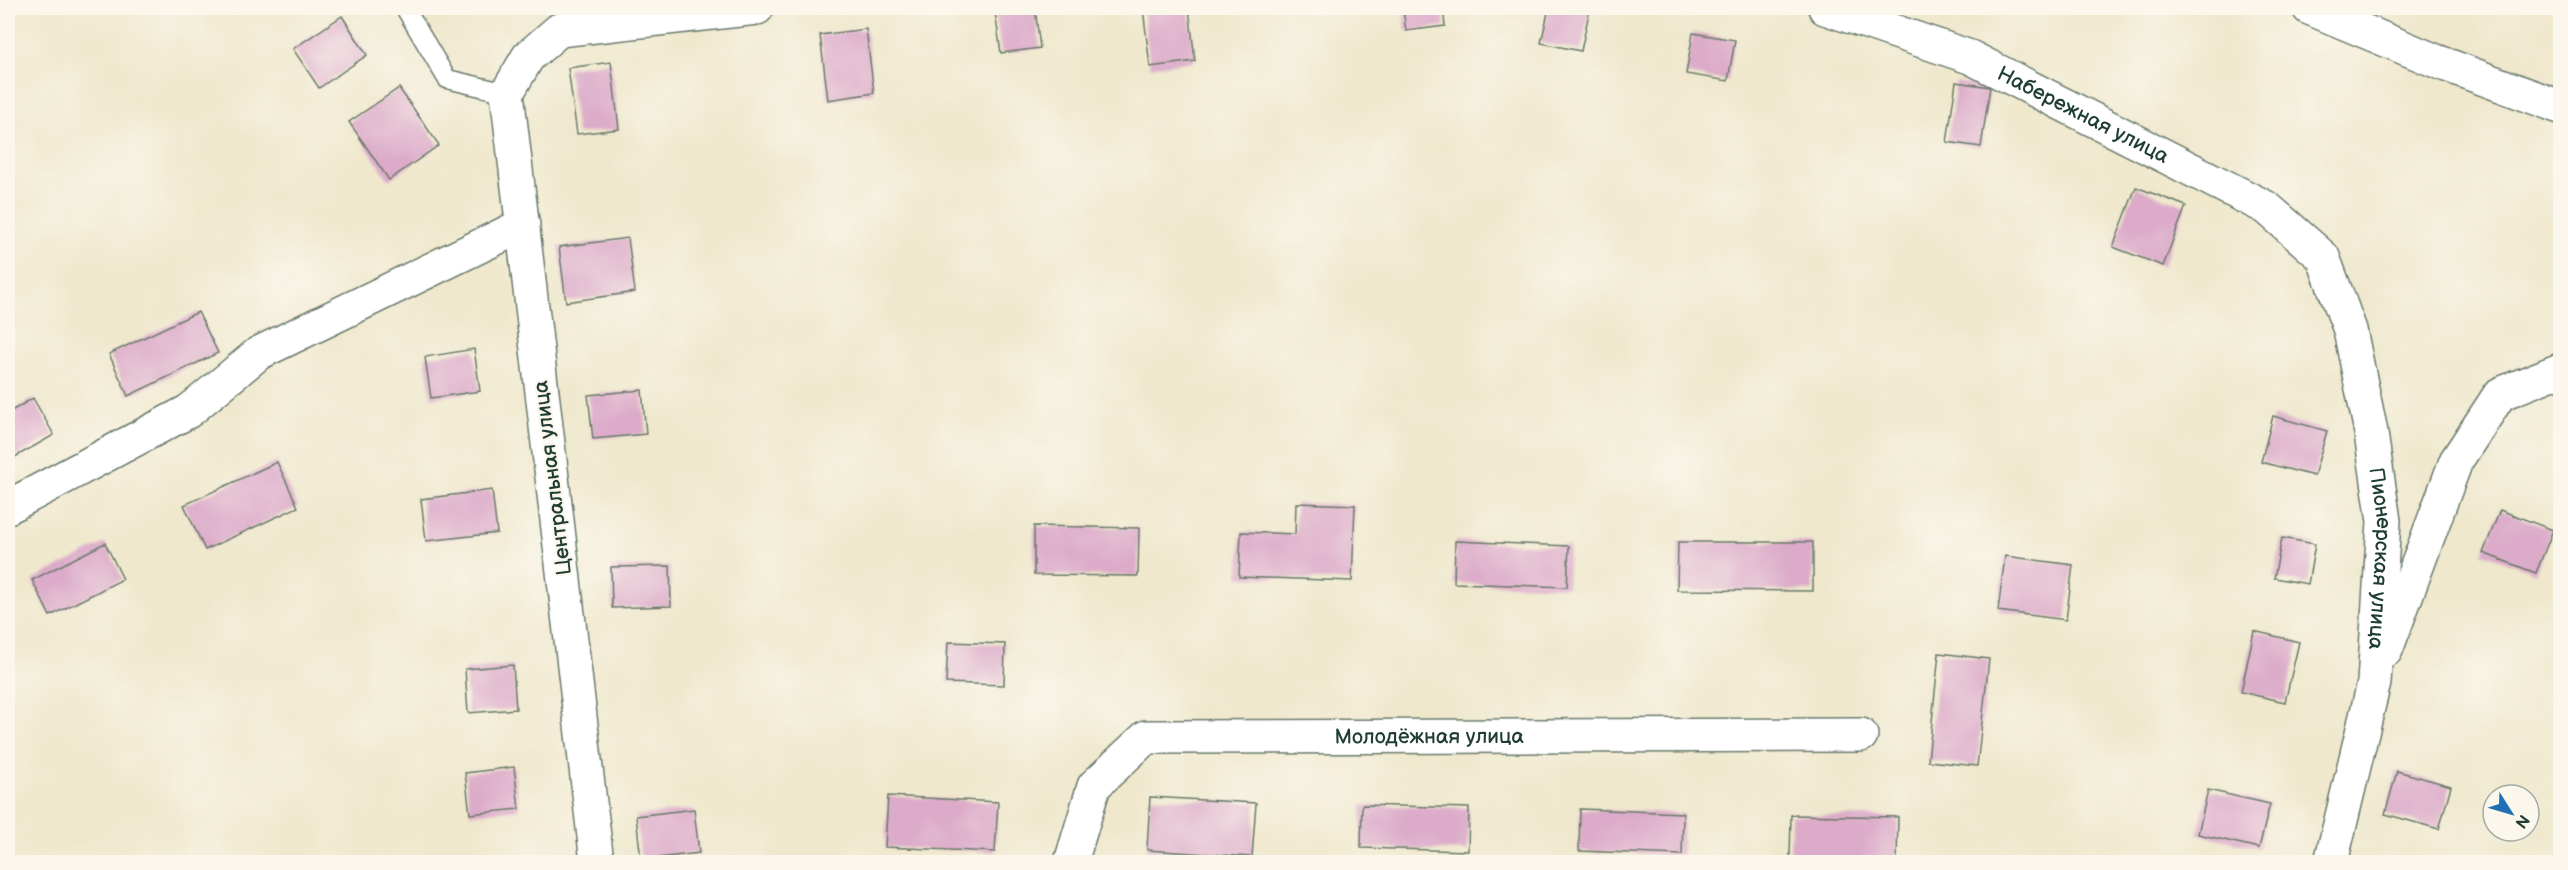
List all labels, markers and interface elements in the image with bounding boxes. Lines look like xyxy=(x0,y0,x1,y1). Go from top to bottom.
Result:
street label: Набережная улица xyxy=(1993,61,2173,169)
street label: Центральная улица xyxy=(528,379,577,577)
street label: Пионерская улица xyxy=(2363,466,2396,651)
street label: Молодёжная улица xyxy=(1334,724,1524,749)
north arrow xyxy=(2481,783,2541,843)
text: N xyxy=(2511,811,2533,832)

